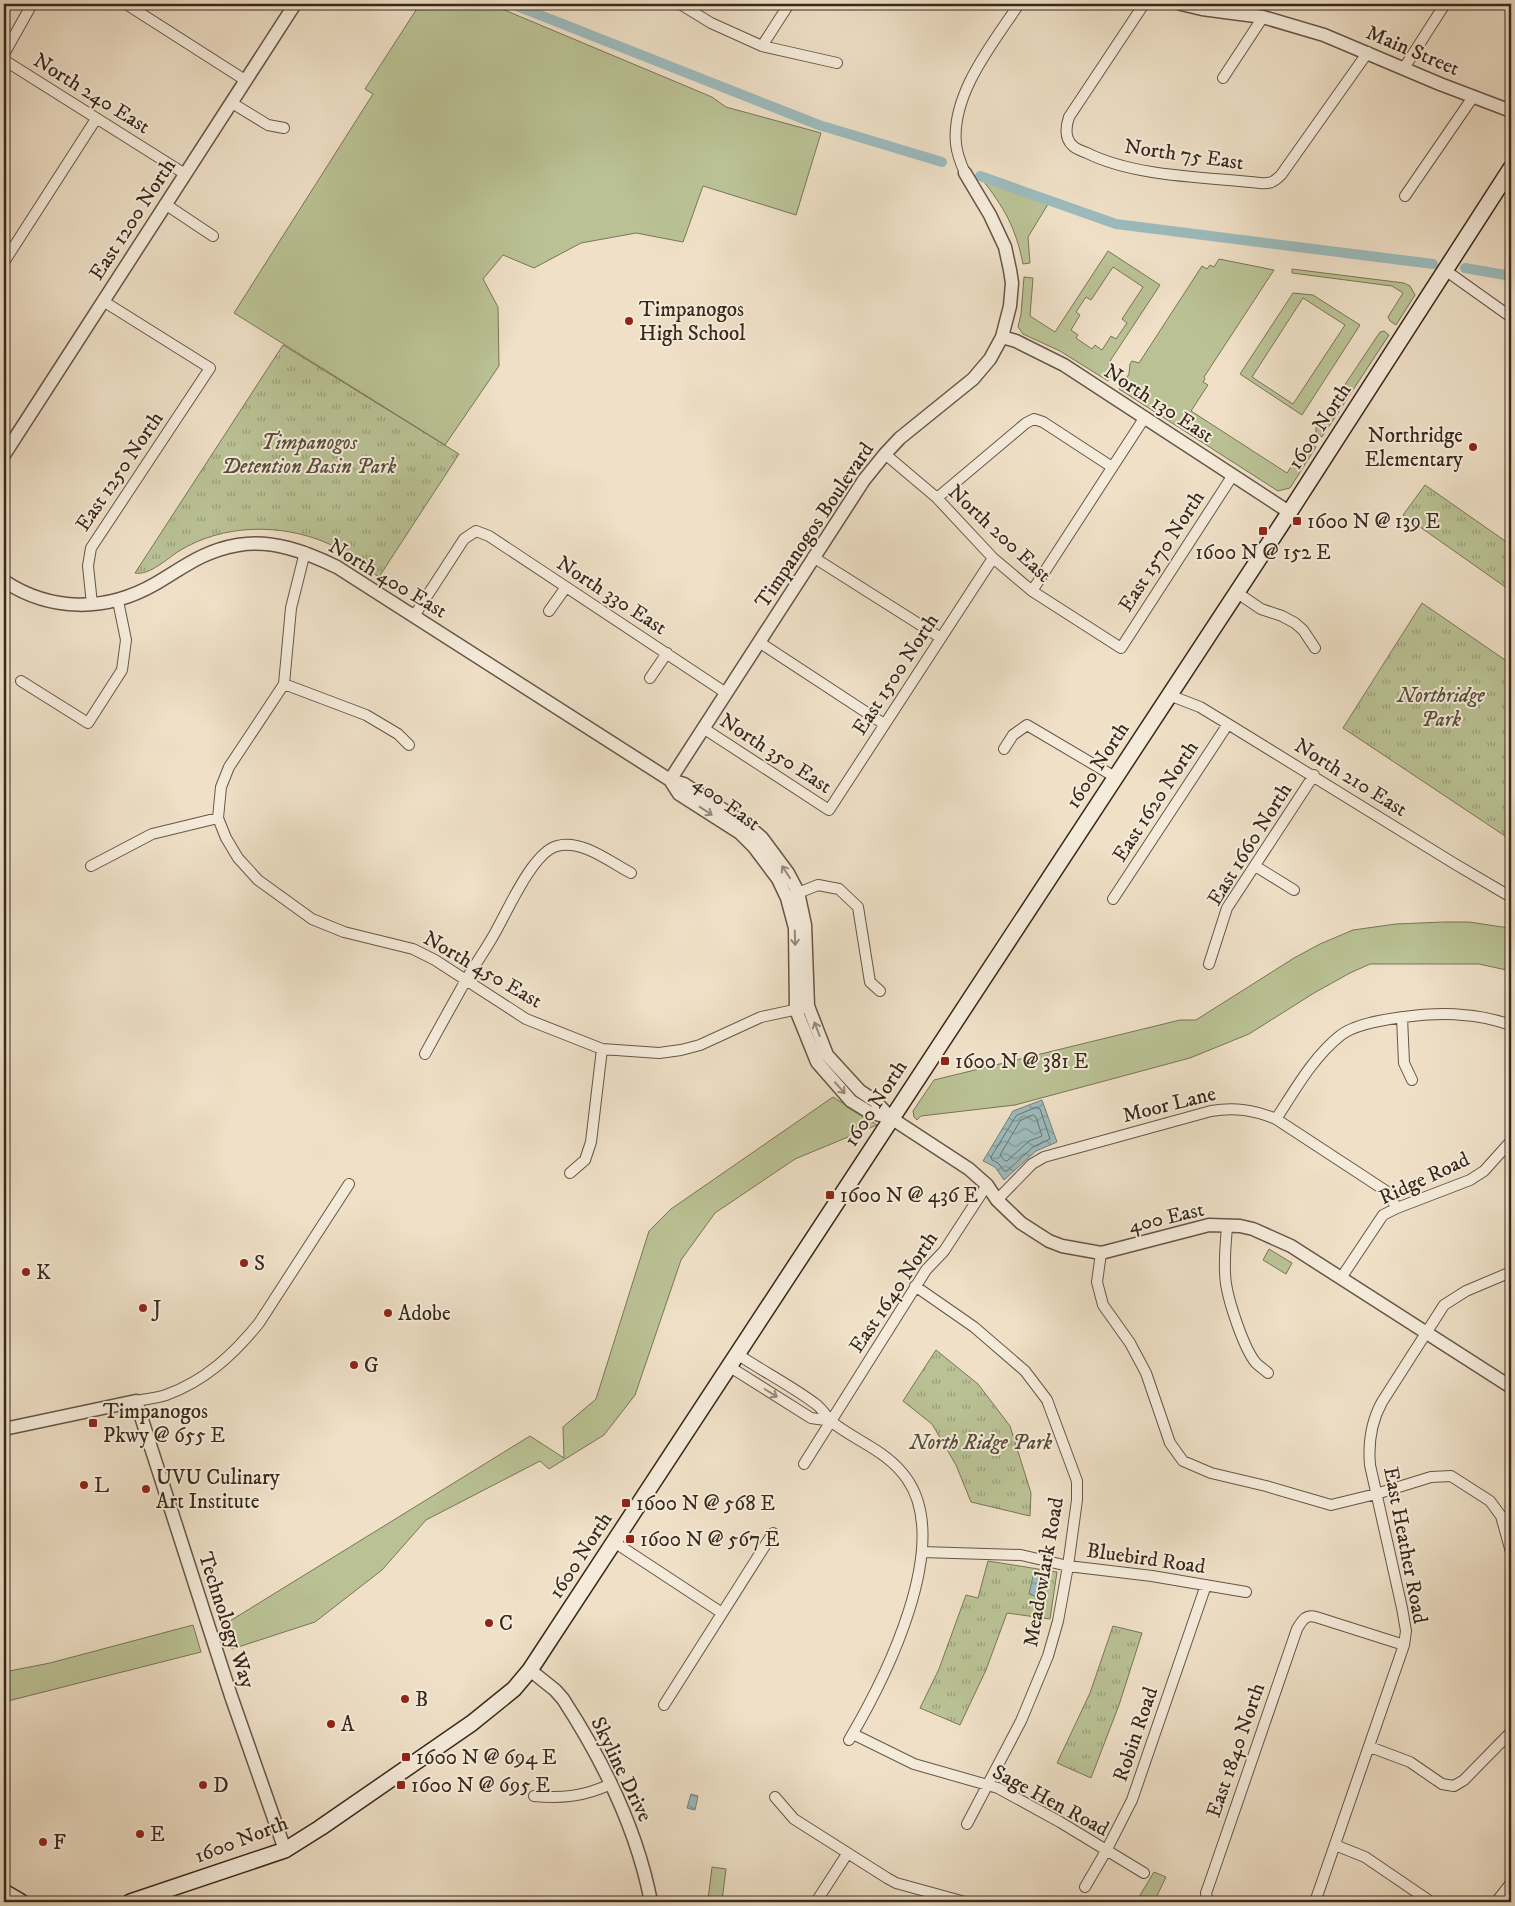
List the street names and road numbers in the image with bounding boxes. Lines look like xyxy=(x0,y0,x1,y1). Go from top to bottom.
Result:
street label: Main Street xyxy=(1362,20,1463,82)
street label: North 240 East xyxy=(28,48,155,140)
street label: North 75 East xyxy=(1122,134,1246,176)
street label: East 1200 North xyxy=(84,154,182,285)
street label: North 130 East xyxy=(1099,359,1219,449)
street label: 1600 North xyxy=(1282,378,1357,475)
street label: East 1250 North xyxy=(70,407,169,536)
street label: Timpanogos Boulevard xyxy=(750,437,880,613)
street label: North 200 East xyxy=(942,479,1057,588)
street label: East 1570 North xyxy=(1113,486,1211,617)
street label: North 400 East xyxy=(323,533,452,625)
street label: North 330 East xyxy=(552,551,672,641)
street label: East 1500 North xyxy=(847,609,945,740)
street label: North 350 East xyxy=(714,708,837,800)
street label: 1600 North xyxy=(1060,717,1135,814)
street label: North 210 East xyxy=(1289,733,1412,823)
street label: East 1620 North xyxy=(1107,736,1205,867)
street label: 400 East xyxy=(688,771,765,837)
street label: East 1660 North xyxy=(1202,778,1298,911)
street label: North 450 East xyxy=(419,925,547,1014)
street label: 1600 North xyxy=(838,1055,913,1152)
street label: Moor Lane xyxy=(1120,1081,1219,1129)
street label: Ridge Road xyxy=(1375,1146,1474,1211)
street label: 400 East xyxy=(1126,1197,1207,1239)
street label: East 1640 North xyxy=(844,1227,944,1358)
street label: East Heather Road xyxy=(1377,1465,1433,1626)
street label: Meadowlark Road xyxy=(1018,1495,1070,1649)
street label: 1600 North xyxy=(543,1507,618,1604)
street label: Bluebird Road xyxy=(1085,1538,1207,1580)
street label: Technology Way xyxy=(192,1549,261,1693)
street label: East 1840 North xyxy=(1201,1680,1271,1821)
street label: Robin Road xyxy=(1108,1683,1164,1785)
street label: Skyline Drive xyxy=(585,1713,658,1826)
street label: Sage Hen Road xyxy=(988,1759,1114,1843)
street label: 1600 North xyxy=(191,1810,292,1870)

